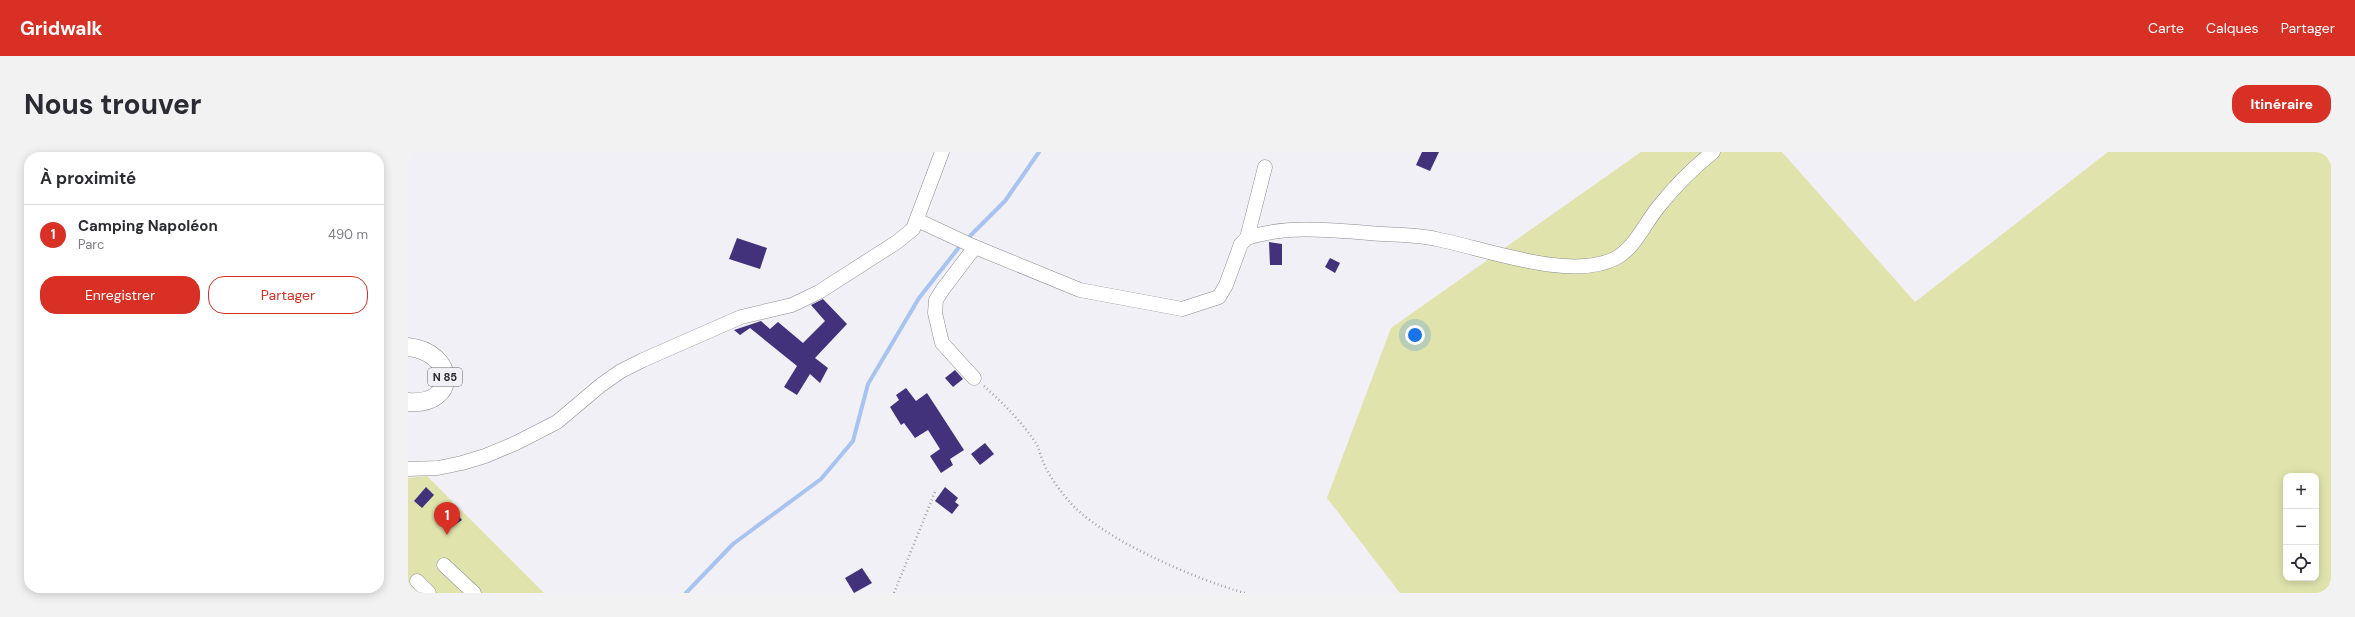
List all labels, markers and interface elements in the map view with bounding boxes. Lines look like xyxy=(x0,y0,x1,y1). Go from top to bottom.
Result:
text: Gridwalk xyxy=(20,16,102,41)
text: Carte xyxy=(2148,19,2184,37)
text: Calques xyxy=(2206,19,2259,37)
text: Partager xyxy=(2281,19,2335,37)
button: Itinéraire xyxy=(2232,85,2331,123)
text: Nous trouver xyxy=(24,86,201,123)
text: À proximité xyxy=(40,167,136,189)
text: Camping Napoléon xyxy=(78,216,218,236)
text: 1 xyxy=(51,226,55,243)
text: 490 m xyxy=(328,226,368,243)
text: Parc xyxy=(78,236,104,253)
button: Enregistrer xyxy=(40,276,200,314)
button: Partager xyxy=(208,276,368,314)
your location xyxy=(1405,325,1425,345)
road number: N 85 xyxy=(428,368,462,386)
map controls xyxy=(2283,473,2319,581)
button: + xyxy=(2283,473,2319,509)
pin: 1 xyxy=(434,502,460,535)
button: − xyxy=(2283,509,2319,545)
button: locate xyxy=(2283,545,2319,581)

